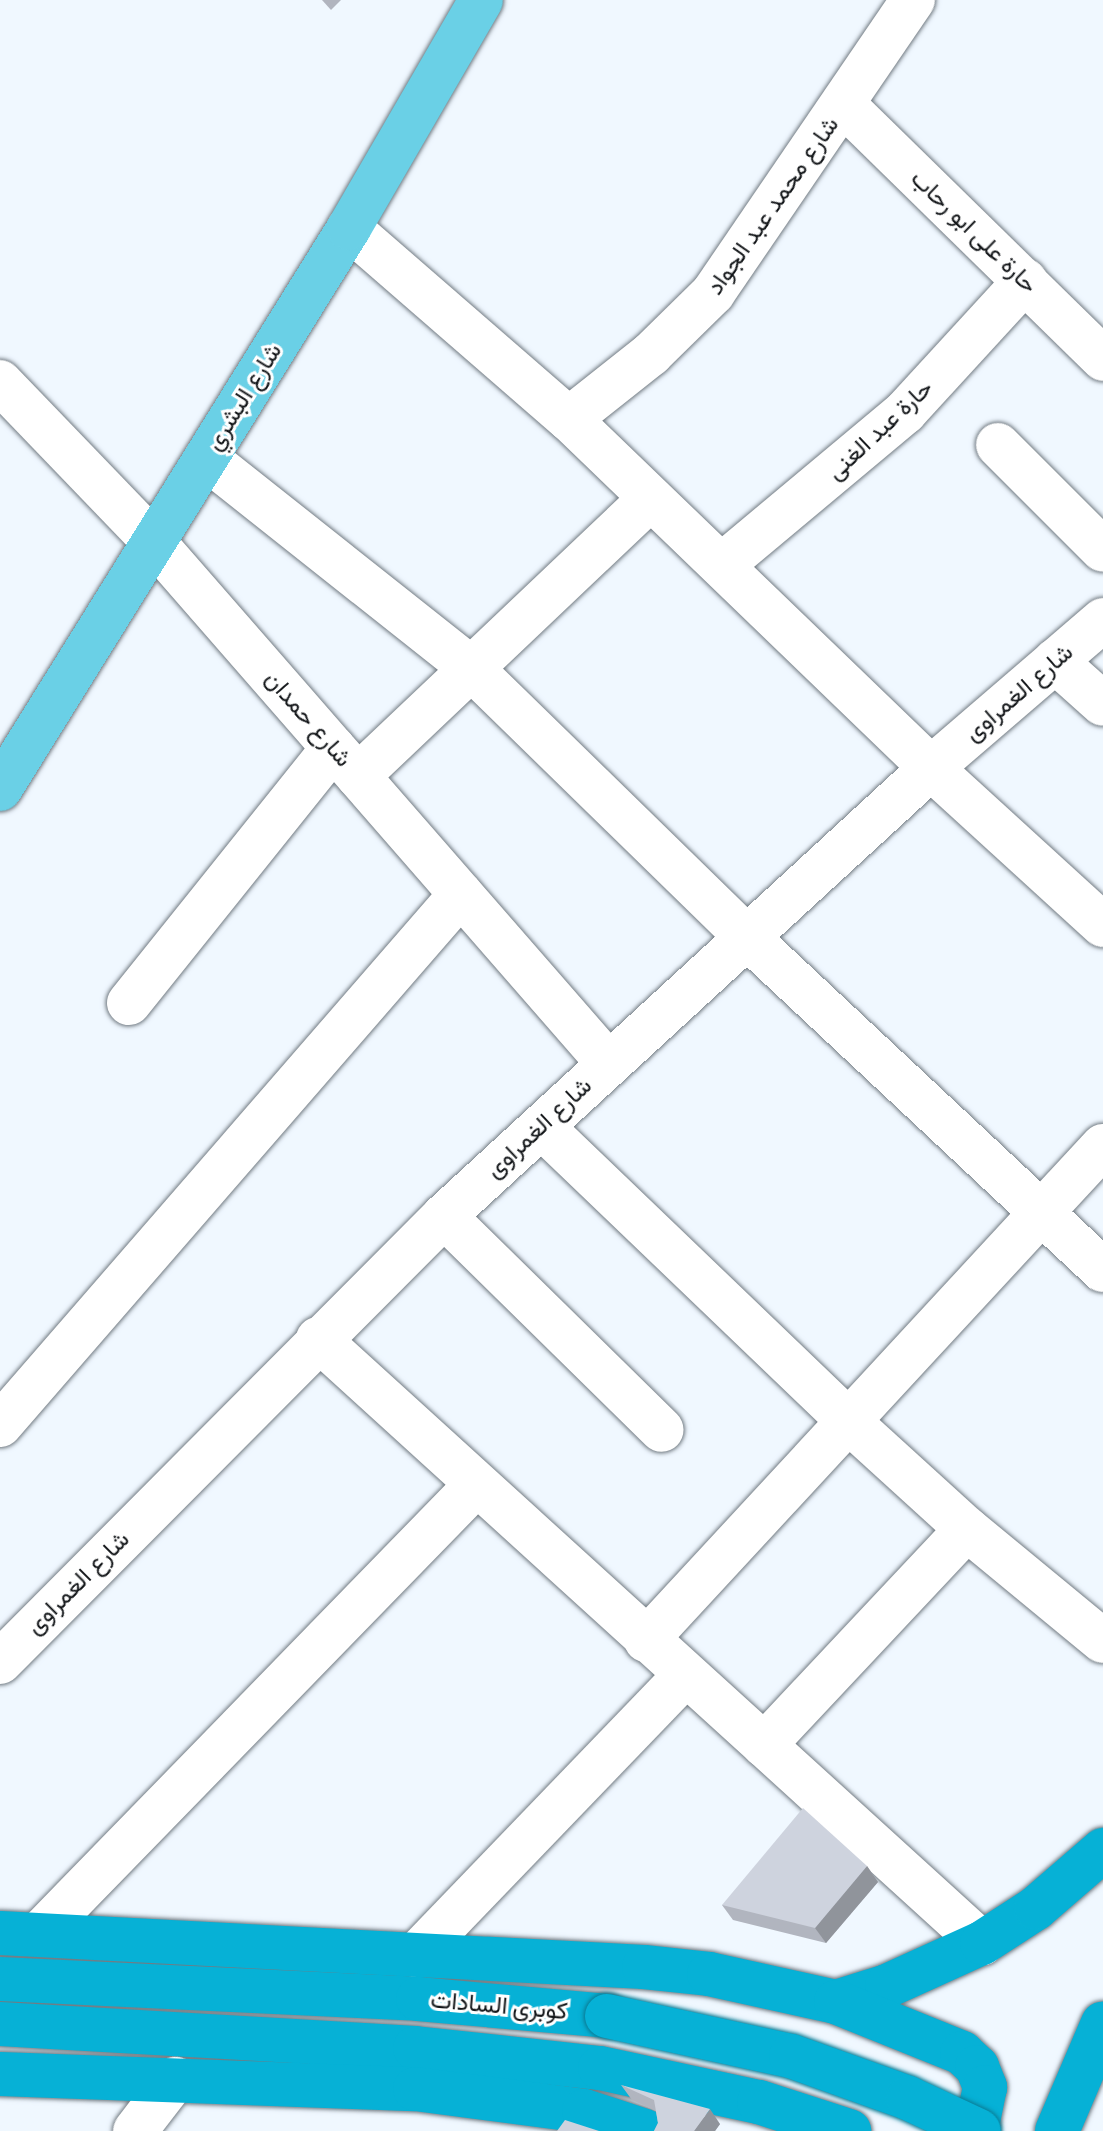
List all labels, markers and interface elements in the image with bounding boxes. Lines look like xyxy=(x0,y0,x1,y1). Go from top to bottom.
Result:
street label: شارع محمد عبد الجواد xyxy=(701,111,845,301)
street label: حارة على ابو رحاب xyxy=(905,164,1043,300)
street label: شارع البشري xyxy=(200,338,288,456)
street label: حارة عبد الغنى xyxy=(821,374,939,486)
street label: شارع الغمراوى xyxy=(959,638,1079,748)
street label: شارع حمدان xyxy=(258,665,358,773)
street label: شارع الغمراوى xyxy=(480,1072,598,1184)
street label: شارع الغمراوى xyxy=(20,1525,136,1641)
street label: كوبرى السادات xyxy=(429,1986,569,2026)

